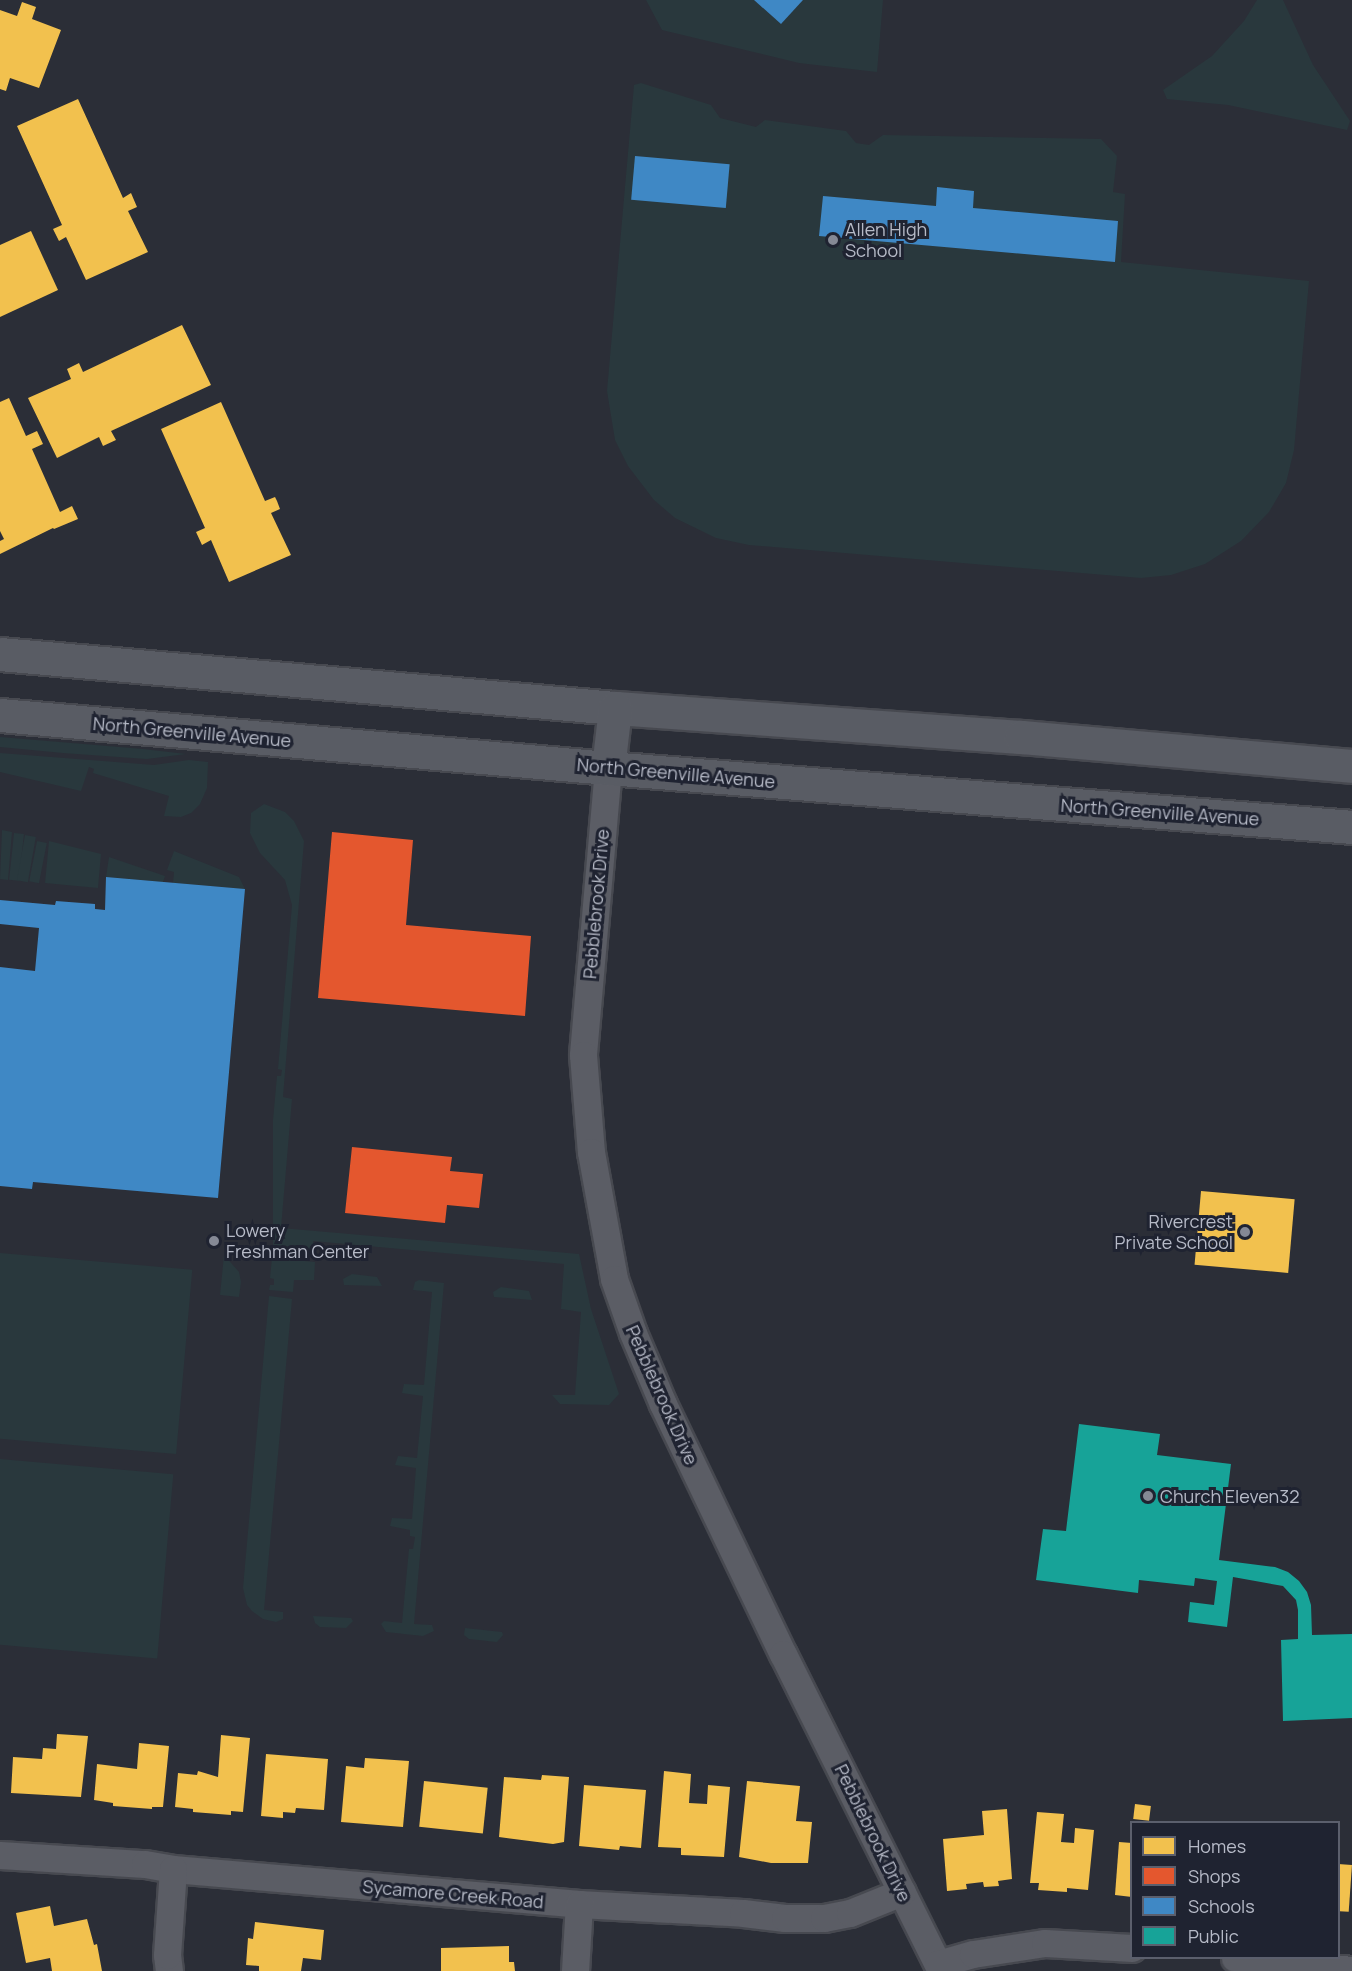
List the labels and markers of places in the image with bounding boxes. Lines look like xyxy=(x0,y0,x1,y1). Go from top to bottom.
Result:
place label: Allen High School xyxy=(845,219,927,262)
marker: Allen High School xyxy=(826,233,840,247)
place label: Rivercrest Private School xyxy=(1115,1211,1233,1254)
place label: Lowery Freshman Center xyxy=(226,1220,369,1262)
marker: Rivercrest Private School xyxy=(1238,1225,1252,1239)
marker: Lowery Freshman Center xyxy=(207,1234,221,1248)
place label: Church Eleven32 xyxy=(1160,1485,1299,1507)
marker: Church Eleven32 xyxy=(1141,1489,1155,1503)

